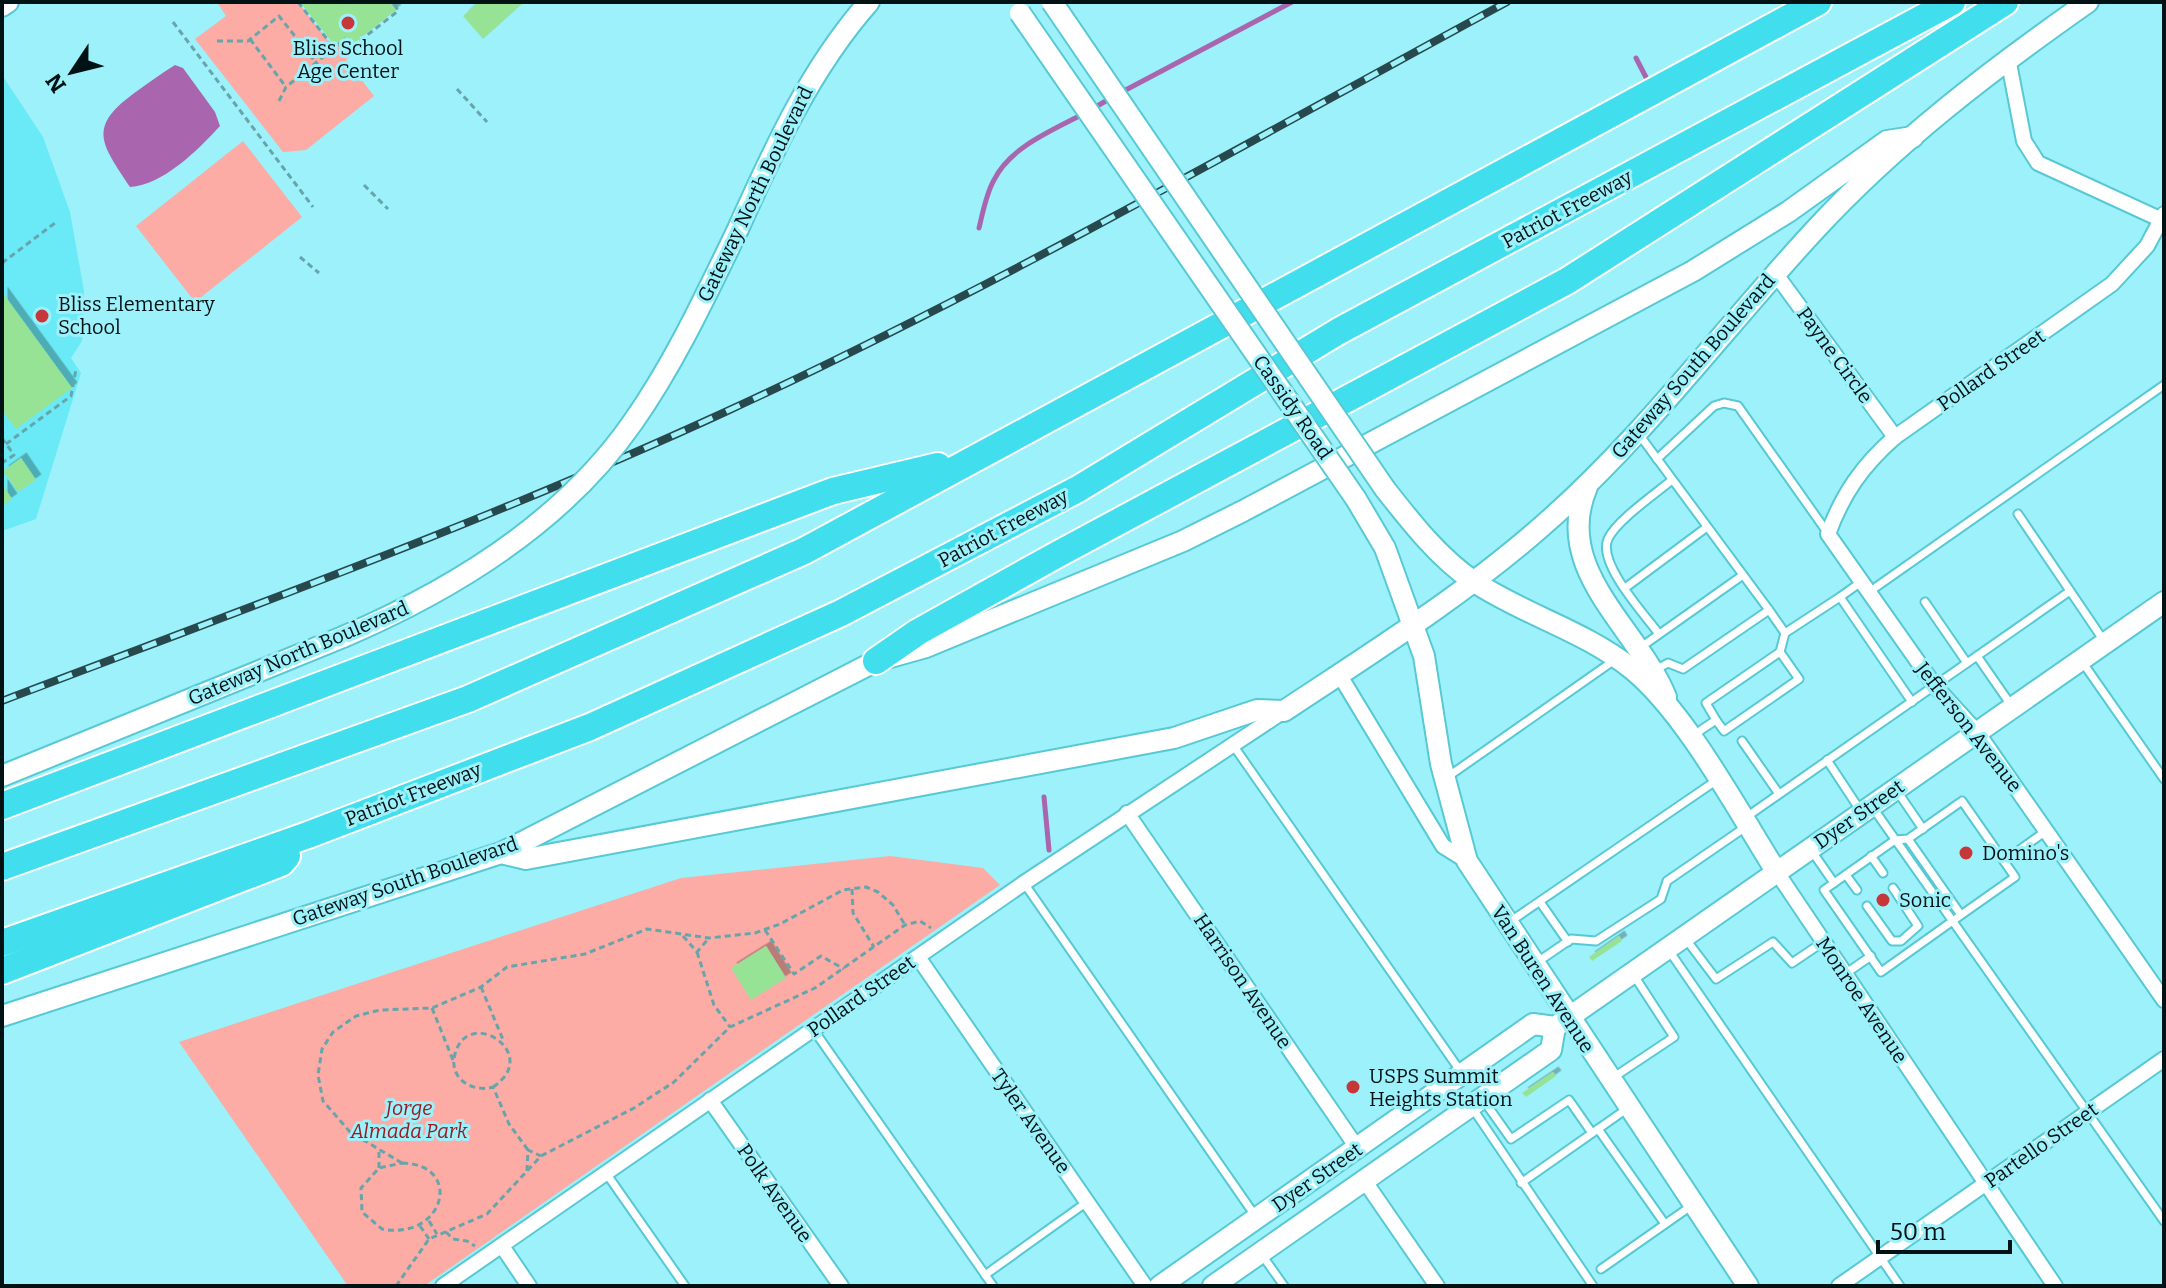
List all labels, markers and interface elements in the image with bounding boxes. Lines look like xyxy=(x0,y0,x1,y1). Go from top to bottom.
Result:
marker: Bliss School Age Center xyxy=(339,14,357,32)
north arrow xyxy=(32,32,112,112)
place label: Bliss School Age Center xyxy=(293,36,403,83)
text: N xyxy=(40,68,72,98)
street label: Gateway North Boulevard xyxy=(692,82,818,306)
street label: Patriot Freeway xyxy=(1498,164,1637,253)
street label: Gateway South Boulevard xyxy=(1606,269,1780,463)
place label: Bliss Elementary School xyxy=(58,292,215,339)
street label: Payne Circle xyxy=(1792,302,1878,408)
marker: Bliss Elementary School xyxy=(33,307,51,325)
street label: Pollard Street xyxy=(1933,324,2049,416)
street label: Cassidy Road xyxy=(1248,350,1338,464)
street label: Patriot Freeway xyxy=(934,483,1073,572)
street label: Gateway North Boulevard xyxy=(184,596,412,710)
street label: Jefferson Avenue xyxy=(1910,656,2027,797)
street label: Patriot Freeway xyxy=(341,757,485,831)
street label: Dyer Street xyxy=(1809,774,1909,854)
street label: Gateway South Boulevard xyxy=(289,831,521,931)
place label: Domino's xyxy=(1982,841,2069,865)
marker: Domino's xyxy=(1957,844,1975,862)
place label: Sonic xyxy=(1899,888,1951,912)
marker: Sonic xyxy=(1874,891,1892,909)
street label: Van Buren Avenue xyxy=(1486,901,1600,1057)
street label: Harrison Avenue xyxy=(1189,909,1297,1053)
street label: Monroe Avenue xyxy=(1811,932,1913,1068)
street label: Pollard Street xyxy=(803,950,919,1042)
street label: Tyler Avenue xyxy=(986,1064,1076,1178)
place label: USPS Summit Heights Station xyxy=(1369,1064,1513,1111)
marker: USPS Summit Heights Station xyxy=(1344,1078,1362,1096)
park label: Jorge Almada Park xyxy=(349,1096,468,1143)
street label: Partello Street xyxy=(1980,1097,2102,1193)
street label: Dyer Street xyxy=(1267,1137,1367,1217)
street label: Polk Avenue xyxy=(732,1139,818,1247)
scale bar xyxy=(1878,1204,2010,1254)
text: 50 m xyxy=(1890,1218,1946,1246)

